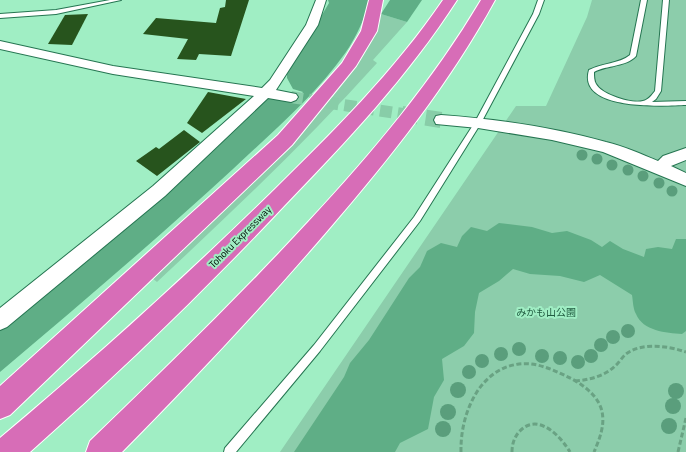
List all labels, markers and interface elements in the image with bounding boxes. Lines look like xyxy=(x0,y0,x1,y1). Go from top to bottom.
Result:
street label: Tohoku Expressway xyxy=(205,202,275,272)
park label: みかも山公園 xyxy=(516,305,576,320)

